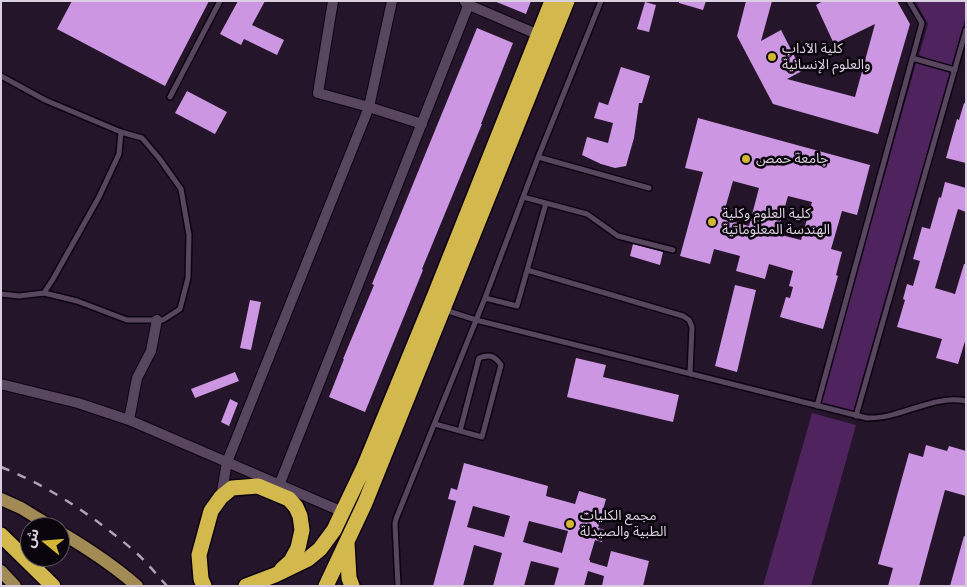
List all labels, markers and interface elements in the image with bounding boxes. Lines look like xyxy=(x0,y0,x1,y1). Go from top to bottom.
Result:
place label: كلية الآداب والعلوم الإنسانية xyxy=(782,41,870,74)
marker: كلية الآداب والعلوم الإنسانية xyxy=(766,51,778,63)
place label: جامعة حمص xyxy=(756,151,828,167)
marker: جامعة حمص xyxy=(740,153,752,165)
place label: كلية العلوم وكلية الهندسة المعلوماتية xyxy=(722,206,830,238)
marker: كلية العلوم وكلية الهندسة المعلوماتية xyxy=(706,216,718,228)
place label: مجمع الكليات الطبية والصيدلة xyxy=(580,508,667,540)
north arrow xyxy=(20,517,70,567)
marker: مجمع الكليات الطبية والصيدلة xyxy=(564,518,576,530)
text: ش xyxy=(20,526,43,550)

